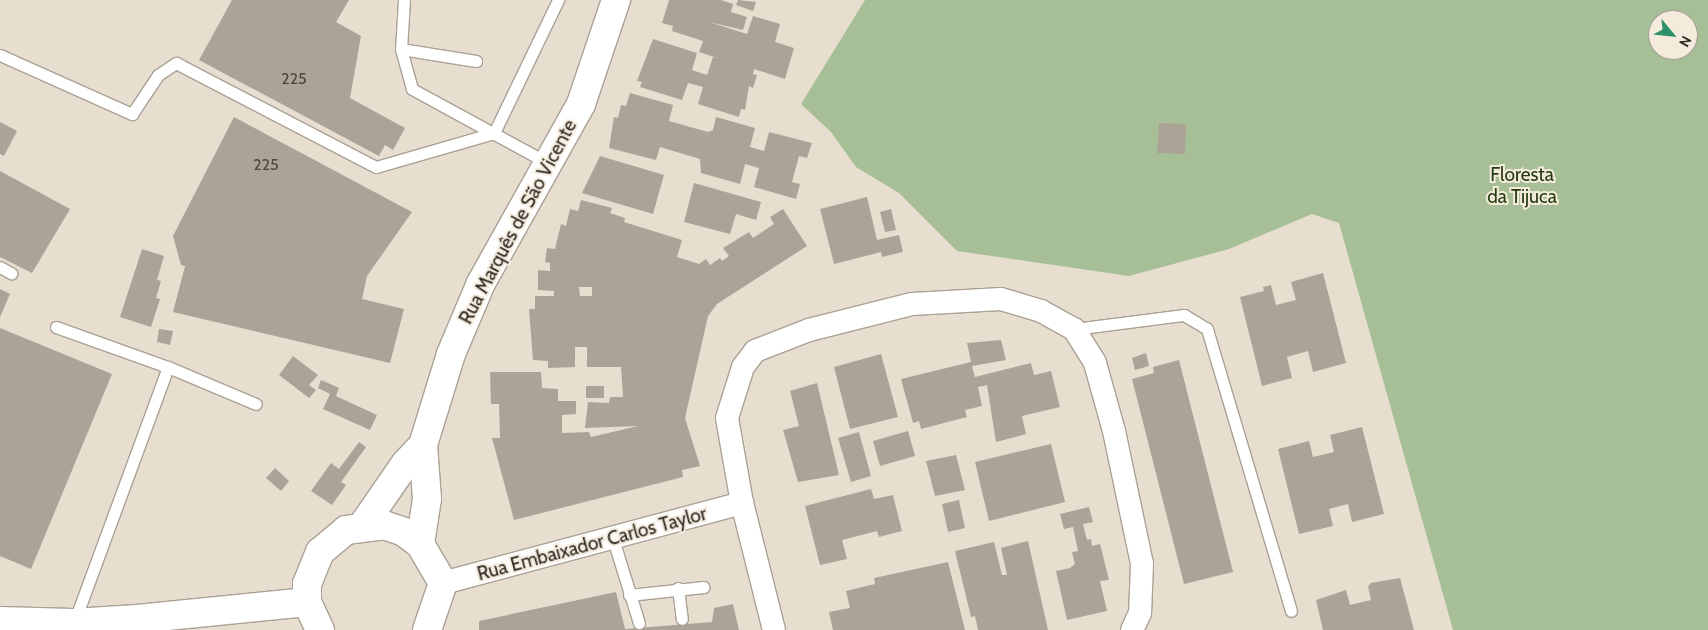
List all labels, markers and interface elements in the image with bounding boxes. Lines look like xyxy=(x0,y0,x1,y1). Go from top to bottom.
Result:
north arrow xyxy=(1648,10,1698,60)
text: N xyxy=(1675,33,1696,50)
house number: 225 xyxy=(281,69,307,89)
street label: Rua Marquês de São Vicente xyxy=(454,116,582,328)
house number: 225 xyxy=(253,155,279,175)
park label: Floresta da Tijuca xyxy=(1487,164,1557,208)
street label: Rua Embaixador Carlos Taylor xyxy=(475,502,709,586)

